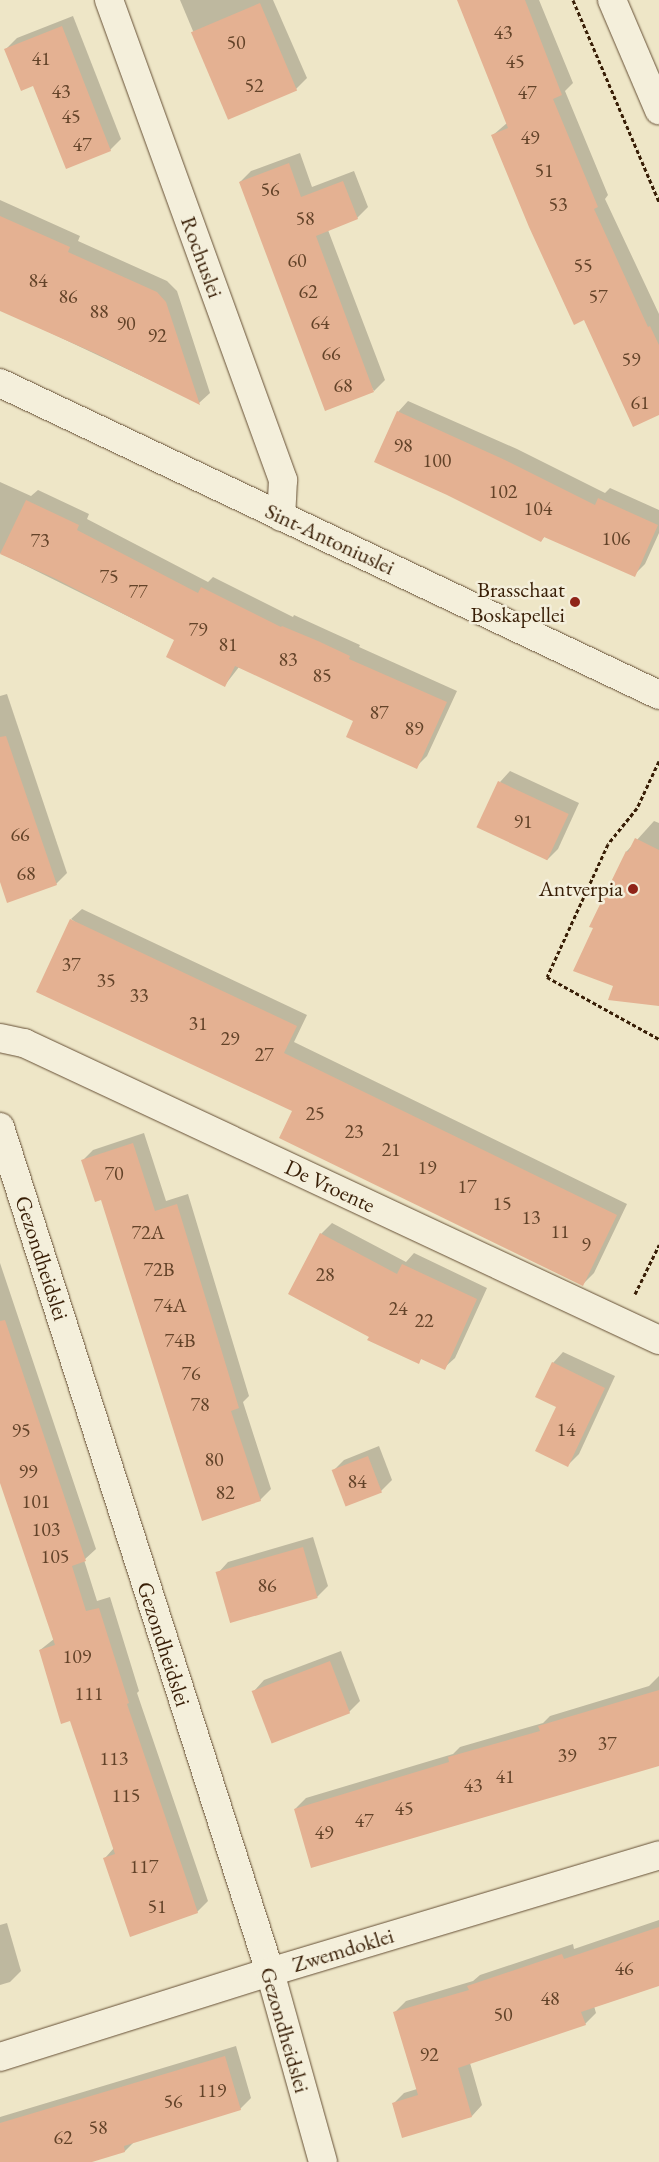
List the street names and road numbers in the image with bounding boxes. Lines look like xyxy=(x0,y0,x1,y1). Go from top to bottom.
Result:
street label: Rochuslei xyxy=(175,213,229,301)
street label: Sint-Antoniuslei xyxy=(261,498,399,580)
street label: De Vroente xyxy=(281,1154,379,1218)
street label: Gezondheidslei xyxy=(9,1192,75,1324)
street label: Gezondheidslei xyxy=(131,1578,197,1710)
street label: Zwemdoklei xyxy=(289,1922,397,1978)
street label: Gezondheidslei xyxy=(254,1964,316,2096)

